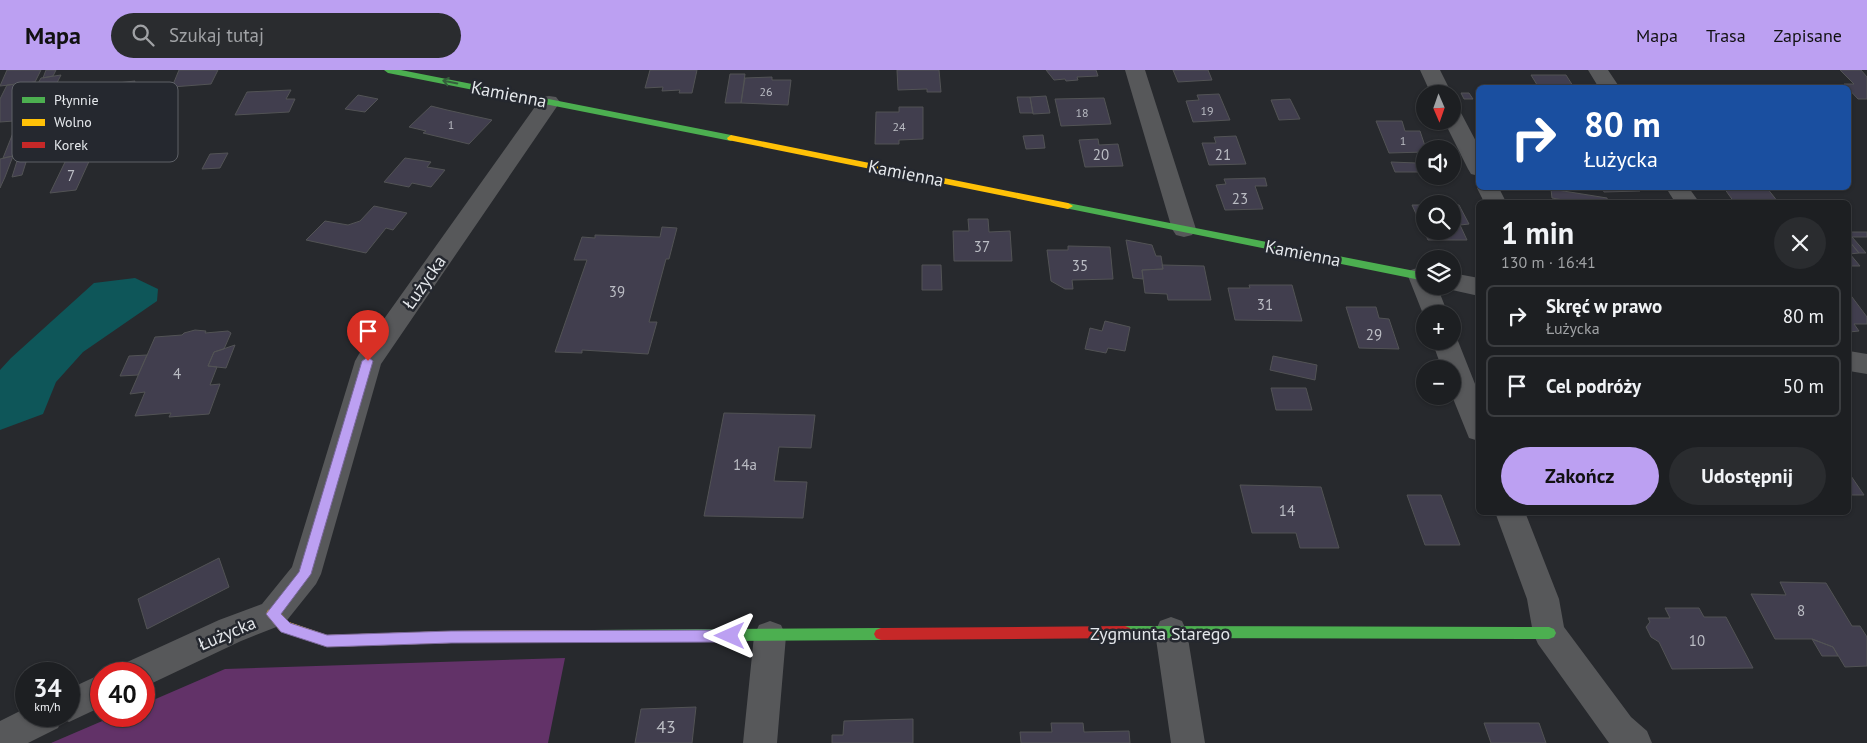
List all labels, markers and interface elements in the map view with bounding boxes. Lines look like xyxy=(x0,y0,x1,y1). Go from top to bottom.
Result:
search box xyxy=(111,13,461,58)
text: Mapa xyxy=(25,20,81,51)
icon: search xyxy=(129,21,157,49)
text: Szukaj tutaj xyxy=(169,23,264,47)
text: Mapa xyxy=(1636,24,1678,47)
text: Trasa xyxy=(1706,24,1746,47)
text: Zapisane xyxy=(1774,24,1842,47)
street label: Kamienna xyxy=(469,75,549,113)
one-way arrow xyxy=(442,77,458,87)
legend xyxy=(12,82,178,162)
house number: 26 xyxy=(759,84,773,99)
north arrow xyxy=(1416,85,1461,130)
map controls xyxy=(1416,85,1461,405)
text: Płynnie xyxy=(54,91,99,109)
text: 80 m xyxy=(1584,101,1661,147)
house number: 19 xyxy=(1200,103,1214,118)
house number: 18 xyxy=(1075,105,1089,120)
icon: right xyxy=(1501,105,1566,170)
text: Wolno xyxy=(54,113,92,131)
house number: 1 xyxy=(448,117,454,132)
house number: 24 xyxy=(892,119,906,134)
house number: 1 xyxy=(1400,133,1406,148)
text: Korek xyxy=(54,136,88,154)
button: sound xyxy=(1416,140,1461,185)
house number: 20 xyxy=(1093,145,1109,164)
house number: 21 xyxy=(1215,145,1231,164)
text: Łużycka xyxy=(1584,145,1658,173)
street label: Kamienna xyxy=(866,154,946,192)
house number: 7 xyxy=(67,166,75,185)
house number: 23 xyxy=(1232,189,1248,208)
button: search xyxy=(1416,195,1461,240)
text: 1 min xyxy=(1501,213,1574,252)
button: close xyxy=(1774,217,1826,269)
street label: Kamienna xyxy=(1263,234,1343,272)
house number: 37 xyxy=(974,237,990,256)
button: layers xyxy=(1416,250,1461,295)
street label: Łużycka xyxy=(397,251,451,313)
text: 130 m · 16:41 xyxy=(1501,252,1596,272)
house number: 35 xyxy=(1072,256,1088,275)
house number: 39 xyxy=(609,282,625,301)
text: Skręć w prawo xyxy=(1546,294,1662,318)
house number: 31 xyxy=(1257,295,1273,314)
icon: right xyxy=(1503,302,1531,330)
text: 80 m xyxy=(1783,304,1824,328)
button: + xyxy=(1416,305,1461,350)
pin xyxy=(347,310,389,361)
icon: arrive xyxy=(354,317,382,345)
text: Łużycka xyxy=(1546,318,1600,338)
house number: 29 xyxy=(1366,325,1382,344)
button: − xyxy=(1416,360,1461,405)
house number: 4 xyxy=(173,364,181,383)
icon: arrive xyxy=(1503,372,1531,400)
text: Cel podróży xyxy=(1546,374,1641,398)
text: 50 m xyxy=(1783,374,1824,398)
button: Zakończ xyxy=(1501,447,1659,505)
button: Udostępnij xyxy=(1669,447,1826,505)
house number: 14a xyxy=(733,455,757,474)
house number: 14 xyxy=(1279,501,1295,520)
house number: 8 xyxy=(1797,601,1805,620)
position arrow xyxy=(703,609,755,661)
street label: Łużycka xyxy=(195,611,259,655)
street label: Zygmunta Starego xyxy=(1090,622,1230,645)
house number: 10 xyxy=(1689,631,1705,650)
speed limit sign: 40 xyxy=(90,662,155,727)
text: 34 xyxy=(33,672,62,704)
text: km/h xyxy=(34,699,61,714)
house number: 43 xyxy=(656,715,676,738)

